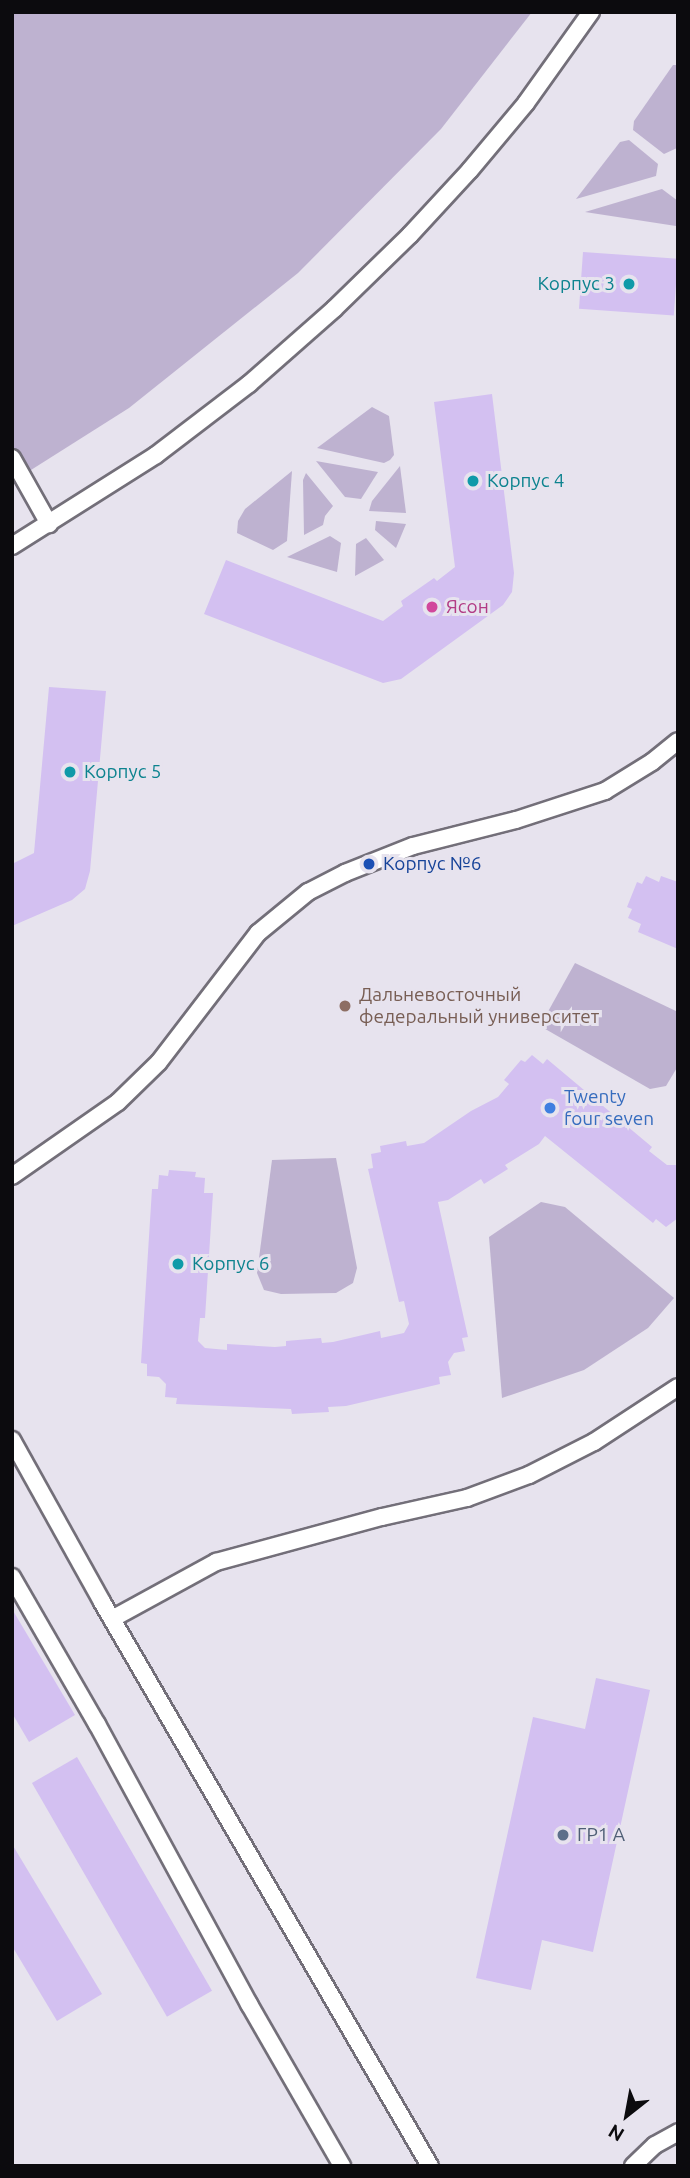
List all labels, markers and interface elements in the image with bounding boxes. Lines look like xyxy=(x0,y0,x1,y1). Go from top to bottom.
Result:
place label: Корпус 3 xyxy=(537,273,615,295)
marker: Корпус 3 xyxy=(621,276,637,292)
place label: Корпус 4 xyxy=(487,470,565,492)
marker: Корпус 4 xyxy=(465,473,481,489)
place label: Ясон xyxy=(446,596,489,618)
marker: Ясон xyxy=(424,599,440,615)
place label: Корпус 5 xyxy=(84,761,162,783)
marker: Корпус 5 xyxy=(62,764,78,780)
place label: Корпус №6 xyxy=(383,853,481,875)
marker: Корпус №6 xyxy=(361,856,377,872)
place label: Дальневосточный федеральный университет xyxy=(359,984,599,1028)
marker: Дальневосточный федеральный университет xyxy=(337,998,353,1014)
place label: Twenty four seven xyxy=(564,1086,654,1130)
marker: Twenty four seven xyxy=(542,1100,558,1116)
place label: Корпус 6 xyxy=(192,1253,270,1275)
marker: Корпус 6 xyxy=(170,1256,186,1272)
place label: ГР1 А xyxy=(577,1824,625,1846)
marker: ГР1 А xyxy=(555,1827,571,1843)
north arrow xyxy=(592,2080,662,2150)
text: N xyxy=(604,2120,628,2146)

